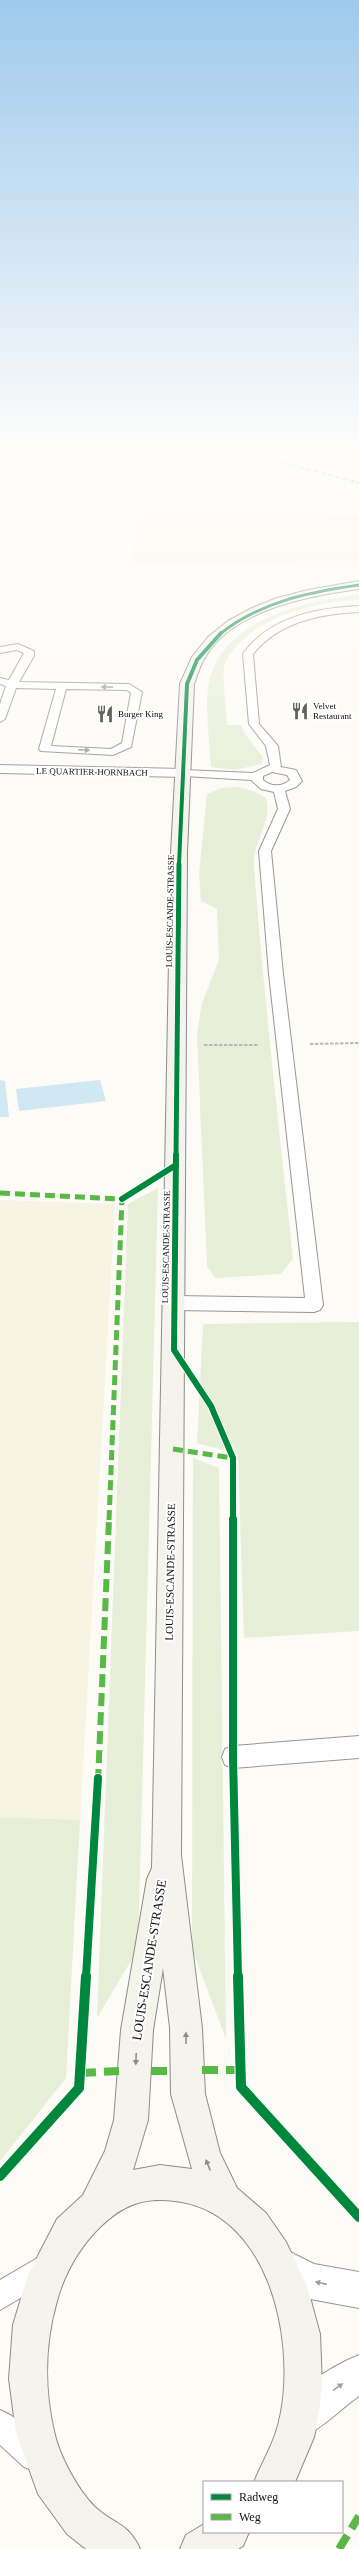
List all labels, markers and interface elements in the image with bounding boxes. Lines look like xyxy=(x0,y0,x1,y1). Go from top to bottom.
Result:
one-way arrow xyxy=(100,684,113,690)
restaurant icon: Velvet Restaurant xyxy=(290,701,310,721)
place label: Velvet Restaurant xyxy=(313,701,352,721)
restaurant icon: Burger King xyxy=(95,704,115,724)
place label: Burger King xyxy=(118,709,164,719)
one-way arrow xyxy=(78,747,90,754)
street label: LE QUARTIER-HORNBACH xyxy=(36,766,148,778)
street label: LOUIS-ESCANDE-STRASSE xyxy=(164,854,176,967)
street label: LOUIS-ESCANDE-STRASSE xyxy=(160,1190,172,1303)
street label: LOUIS-ESCANDE-STRASSE xyxy=(163,1503,177,1641)
street label: LOUIS-ESCANDE-STRASSE xyxy=(129,1879,169,2041)
one-way arrow xyxy=(183,2031,189,2044)
one-way arrow xyxy=(132,2053,139,2065)
one-way arrow xyxy=(205,2159,211,2170)
one-way arrow xyxy=(315,2279,327,2285)
one-way arrow xyxy=(333,2383,343,2391)
legend xyxy=(203,2481,343,2533)
text: Radweg xyxy=(239,2490,278,2504)
text: Weg xyxy=(239,2510,261,2524)

